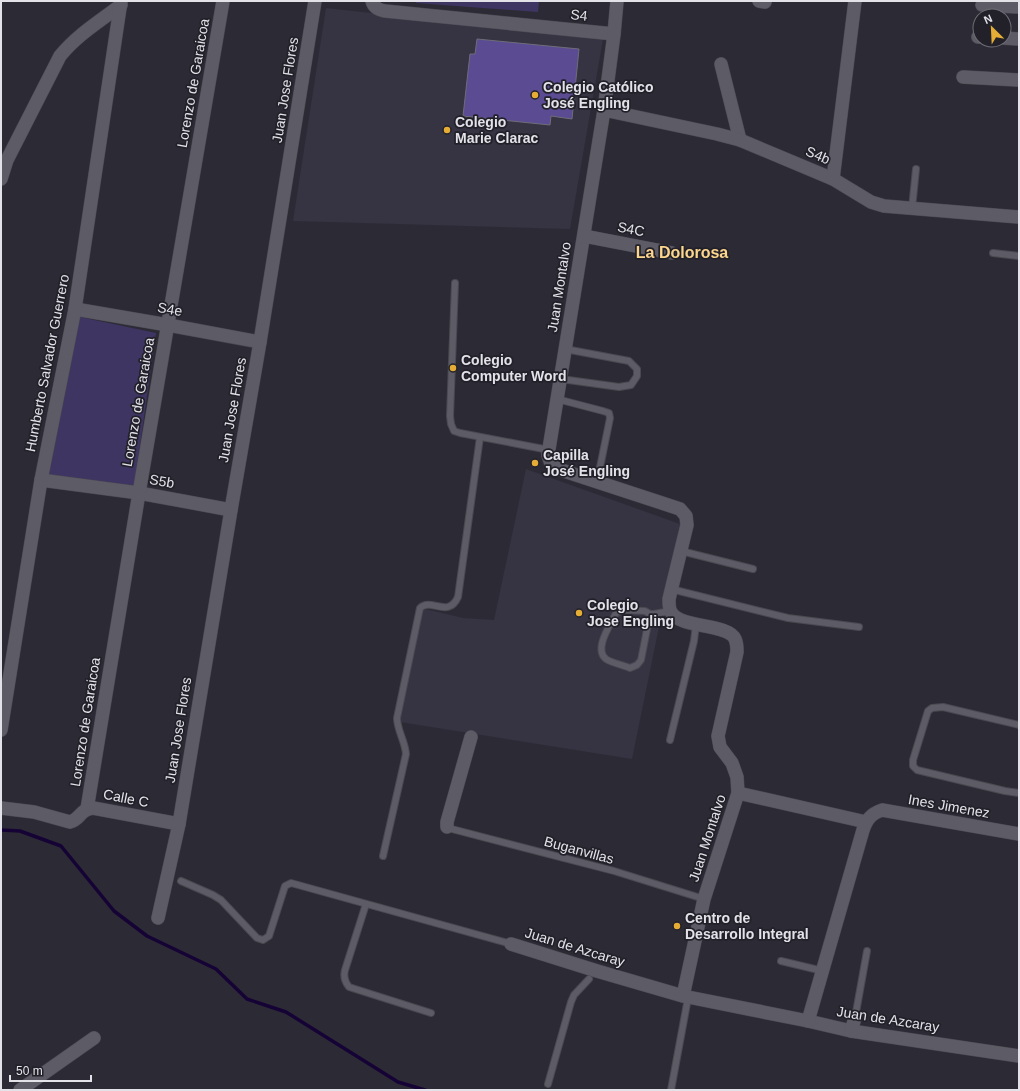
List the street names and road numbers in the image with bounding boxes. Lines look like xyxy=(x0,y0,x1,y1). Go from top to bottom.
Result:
street label: S4 xyxy=(570,6,589,24)
street label: Lorenzo de Garaicoa xyxy=(174,17,212,149)
street label: Juan Jose Flores xyxy=(269,36,301,144)
street label: S4b xyxy=(803,143,833,167)
street label: S4C xyxy=(616,219,646,239)
street label: Juan Montalvo xyxy=(544,241,574,333)
street label: Humberto Salvador Guerrero xyxy=(22,273,72,453)
street label: S4e xyxy=(156,299,184,319)
street label: Lorenzo de Garaicoa xyxy=(119,336,157,468)
street label: Juan Jose Flores xyxy=(215,356,249,464)
street label: S5b xyxy=(148,471,176,491)
street label: Lorenzo de Garaicoa xyxy=(67,656,103,788)
street label: Juan Jose Flores xyxy=(162,676,194,784)
street label: Calle C xyxy=(102,786,150,810)
street label: Ines Jimenez xyxy=(907,791,991,821)
street label: Juan Montalvo xyxy=(685,792,729,884)
street label: Buganvillas xyxy=(542,833,616,867)
street label: Juan de Azcaray xyxy=(523,924,627,970)
street label: Juan de Azcaray xyxy=(836,1003,940,1035)

